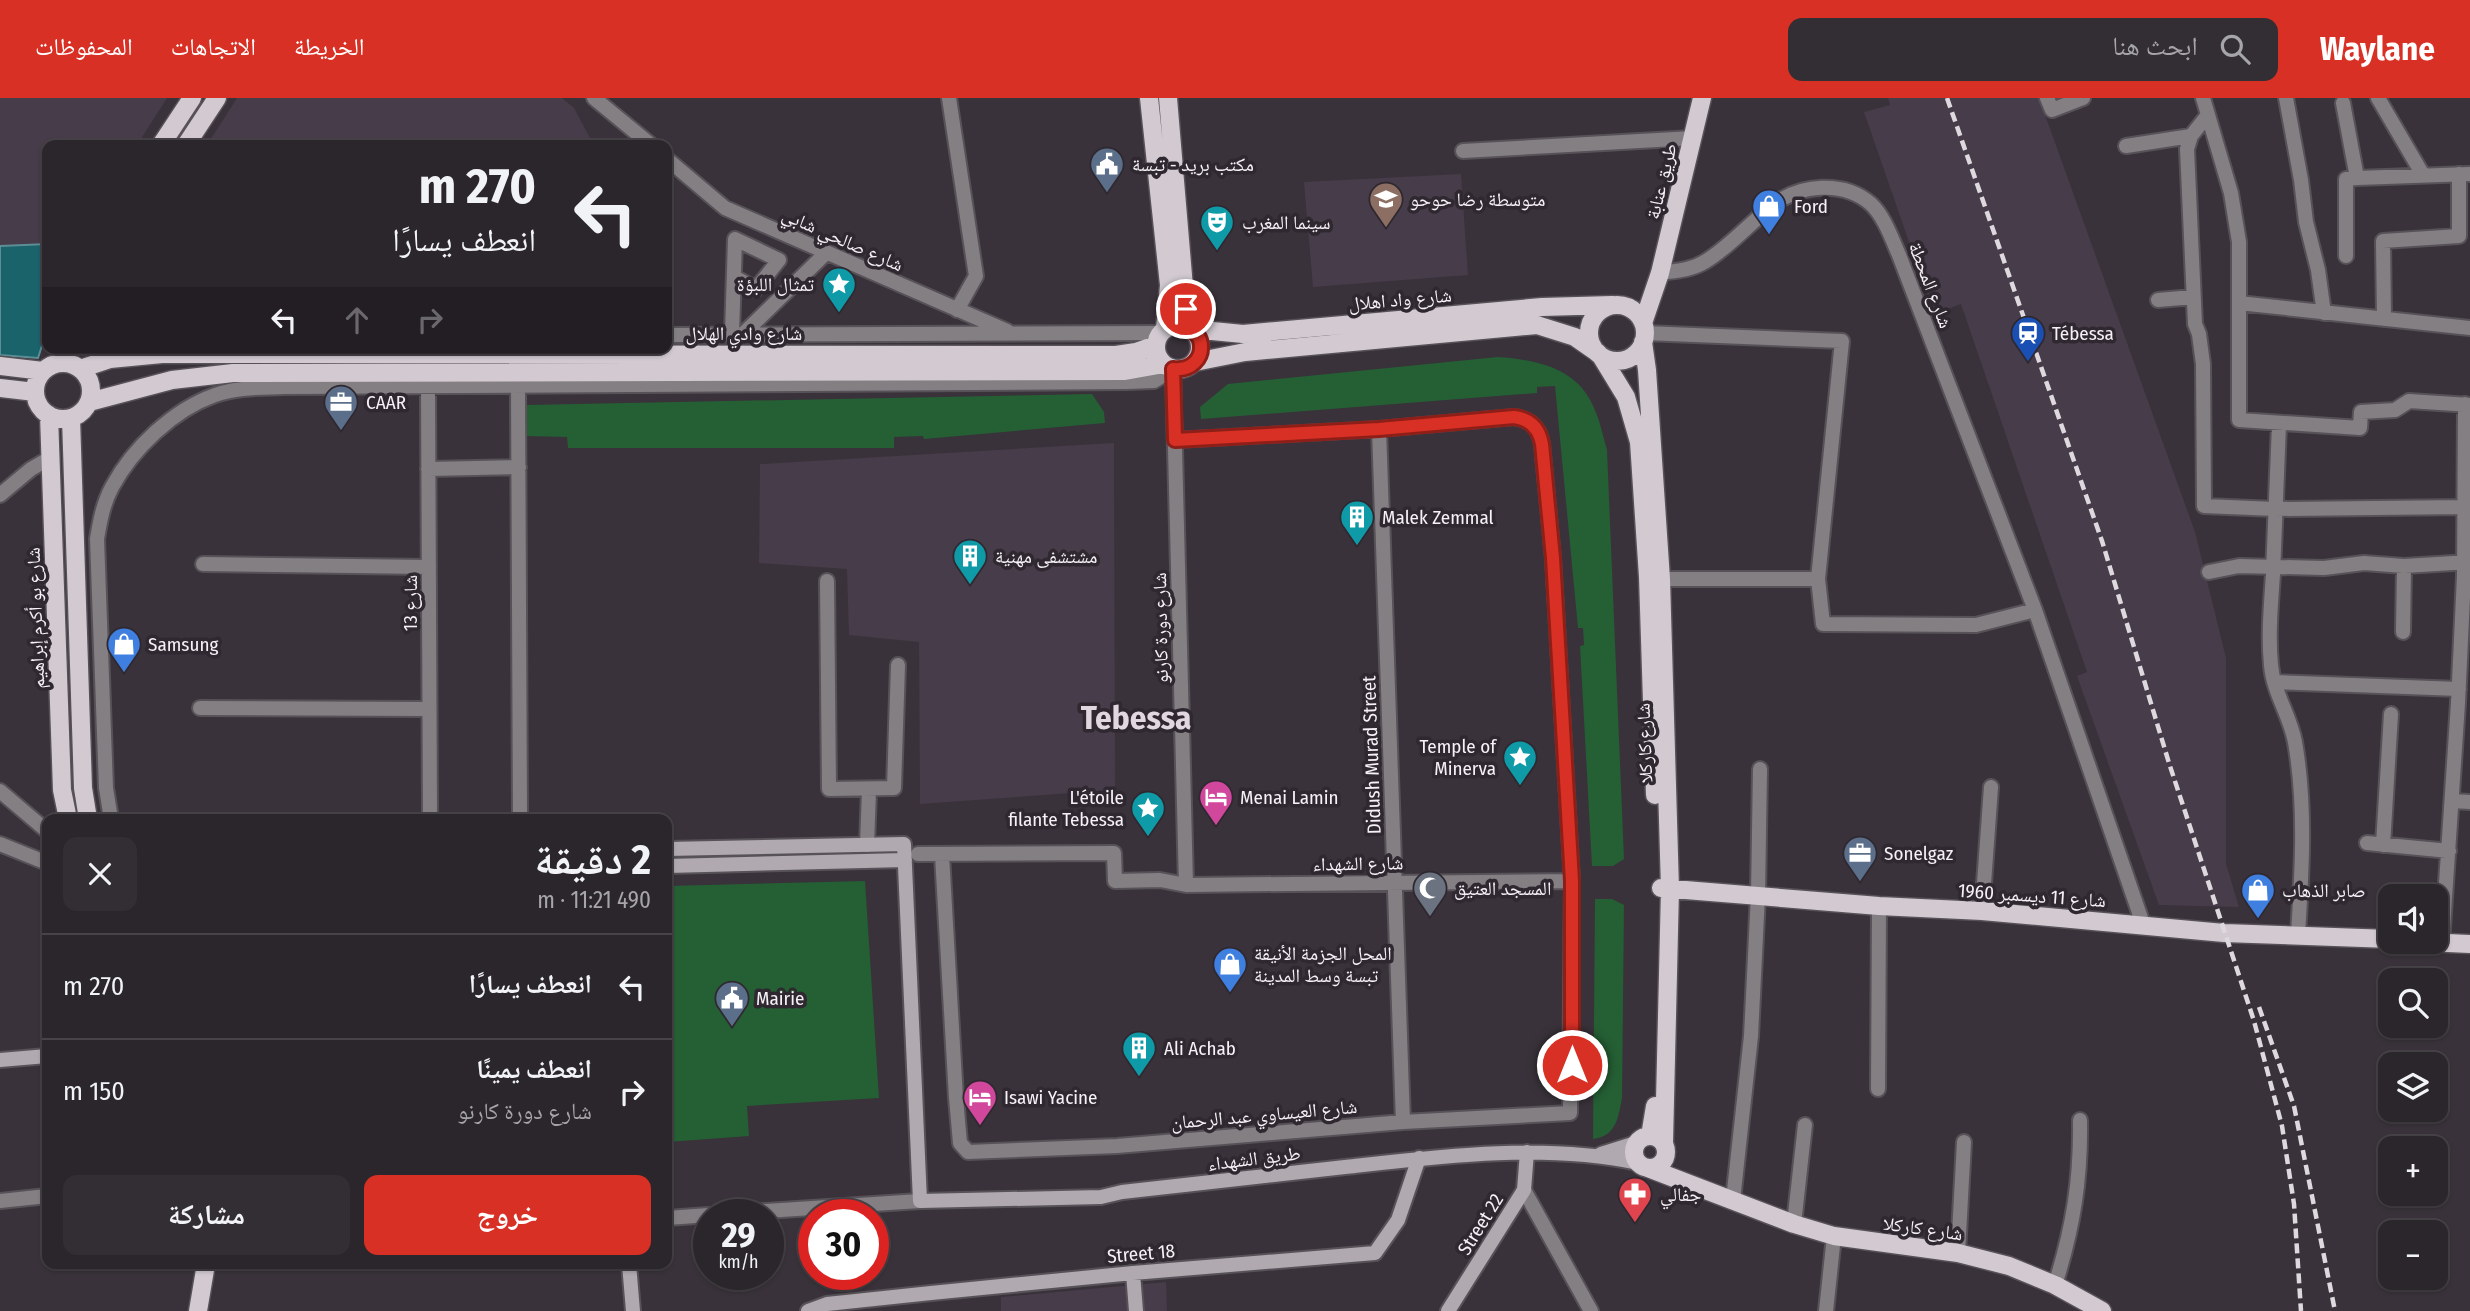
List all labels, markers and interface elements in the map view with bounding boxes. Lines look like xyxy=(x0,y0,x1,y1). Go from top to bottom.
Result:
search box xyxy=(1788,18,2278,81)
text: Waylane xyxy=(2320,29,2435,69)
icon: search xyxy=(2216,30,2254,68)
text: ابحث هنا xyxy=(2112,31,2198,62)
text: المحفوظات xyxy=(35,33,133,61)
text: الاتجاهات xyxy=(171,33,256,61)
text: الخريطة xyxy=(294,33,365,61)
street label: طريق عنابة xyxy=(1641,141,1682,221)
public building icon: مكتب بريد - تبسة xyxy=(1088,145,1126,194)
place label: مكتب بريد - تبسة xyxy=(1132,153,1254,176)
text: 270 m xyxy=(419,157,536,216)
icon: left xyxy=(560,168,651,259)
school or university icon: متوسطة رضا حوحو xyxy=(1367,180,1405,229)
shop icon: Ford xyxy=(1750,187,1788,236)
place label: متوسطة رضا حوحو xyxy=(1410,188,1545,211)
place label: Ford xyxy=(1794,195,1828,218)
street label: شارع صالحي شابي xyxy=(777,202,907,280)
theatre icon: سينما المغرب xyxy=(1198,203,1236,252)
place label: سينما المغرب xyxy=(1242,211,1331,234)
text: انعطف يسارًا xyxy=(392,221,536,259)
street label: شارع المحطة xyxy=(1904,239,1957,331)
place icon: تمثال اللبؤة xyxy=(820,265,858,314)
place label: تمثال اللبؤة xyxy=(737,273,814,296)
pin xyxy=(1156,279,1216,339)
street label: شارع واد اهلال xyxy=(1348,284,1453,315)
icon: arrive xyxy=(1167,290,1205,328)
icon: left xyxy=(265,301,303,339)
icon: ahead xyxy=(338,301,376,339)
icon: right xyxy=(411,301,449,339)
station icon: Tébessa xyxy=(2009,314,2047,363)
street label: شارع وادي الهلال xyxy=(686,322,802,349)
place label: Tébessa xyxy=(2052,322,2114,345)
office icon: CAAR xyxy=(322,383,360,432)
place label: CAAR xyxy=(366,391,406,414)
building icon: Malek Zemmal xyxy=(1338,498,1376,547)
place label: Malek Zemmal xyxy=(1382,506,1494,529)
building icon: مشتشفى مهنية xyxy=(951,537,989,586)
place label: مشتشفى مهنية xyxy=(995,545,1097,568)
street label: شارع بو أكرم إبراهيم xyxy=(22,547,51,689)
street label: شارع دورة كارنو xyxy=(1148,572,1173,684)
street label: شارع 13 xyxy=(399,575,422,631)
shop icon: Samsung xyxy=(105,625,143,674)
place label: Samsung xyxy=(148,633,218,656)
street label: Didush Murad Street xyxy=(1357,674,1386,835)
district label: Tebessa xyxy=(1081,698,1191,738)
street label: شارع كاركلا xyxy=(1632,703,1657,783)
place label: Temple of Minerva xyxy=(1420,735,1497,780)
place icon: Temple of Minerva xyxy=(1501,738,1539,787)
hotel icon: Menai Lamin xyxy=(1197,778,1235,827)
place label: L'étoile filante Tebessa xyxy=(1008,786,1124,831)
place label: Menai Lamin xyxy=(1240,786,1338,809)
place icon: L'étoile filante Tebessa xyxy=(1129,789,1167,838)
office icon: Sonelgaz xyxy=(1841,834,1879,883)
text: 2 دقيقة xyxy=(535,835,651,885)
button: close xyxy=(63,837,137,911)
place label: Sonelgaz xyxy=(1884,842,1954,865)
street label: شارع الشهداء xyxy=(1312,851,1404,876)
mosque icon: المسجد العتيق xyxy=(1411,869,1449,918)
shop icon: صابر الذهاب xyxy=(2239,871,2277,920)
place label: المسجد العتيق xyxy=(1454,877,1551,900)
street label: شارع 11 ديسمبر 1960 xyxy=(1957,879,2107,912)
place label: صابر الذهاب xyxy=(2282,879,2366,902)
map controls xyxy=(2378,884,2448,1290)
button: sound xyxy=(2378,884,2448,954)
text: 490 m · 11:21 xyxy=(537,886,651,914)
place label: المحل الجزمة الأنيقة تبسة وسط المدينة xyxy=(1254,942,1392,987)
shop icon: المحل الجزمة الأنيقة تبسة وسط المدينة xyxy=(1211,945,1249,994)
icon: left xyxy=(613,968,651,1006)
button: search xyxy=(2378,968,2448,1038)
text: انعطف يسارًا xyxy=(469,969,592,1000)
text: 270 m xyxy=(63,971,124,1002)
public building icon: Mairie xyxy=(713,979,751,1028)
place label: Mairie xyxy=(756,987,804,1010)
position arrow xyxy=(1535,1028,1609,1102)
building icon: Ali Achab xyxy=(1120,1029,1158,1078)
place label: Ali Achab xyxy=(1164,1037,1236,1060)
button: layers xyxy=(2378,1052,2448,1122)
text: انعطف يمينًا xyxy=(476,1054,592,1085)
icon: right xyxy=(613,1073,651,1111)
text: 150 m xyxy=(63,1076,125,1107)
hotel icon: Isawi Yacine xyxy=(961,1078,999,1127)
place label: Isawi Yacine xyxy=(1004,1086,1097,1109)
street label: شارع العيساوي عبد الرحمان xyxy=(1170,1095,1359,1138)
text: شارع دورة كارنو xyxy=(458,1097,592,1125)
button: + xyxy=(2378,1136,2448,1206)
street label: طريق الشهداء xyxy=(1206,1141,1302,1176)
button: مشاركة xyxy=(63,1175,350,1255)
button: خروج xyxy=(364,1175,651,1255)
pharmacy icon: جفالي xyxy=(1616,1175,1654,1224)
place label: جفالي xyxy=(1660,1183,1701,1210)
street label: Street 22 xyxy=(1453,1189,1508,1259)
speed limit sign: 30 xyxy=(798,1199,889,1290)
street label: شارع كاركلا xyxy=(1882,1212,1964,1245)
text: 29 xyxy=(721,1214,756,1256)
button: − xyxy=(2378,1220,2448,1290)
street label: Street 18 xyxy=(1106,1239,1176,1268)
text: km/h xyxy=(718,1251,759,1273)

